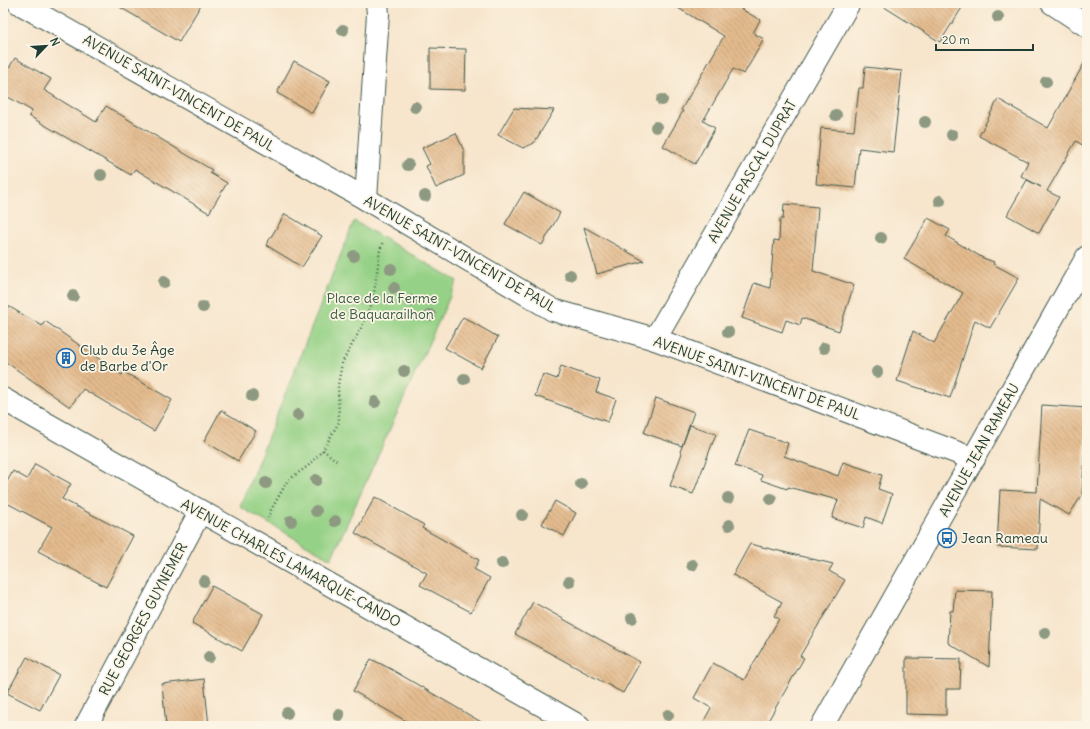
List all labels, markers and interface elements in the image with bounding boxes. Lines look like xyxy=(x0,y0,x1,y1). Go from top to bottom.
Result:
north arrow xyxy=(26,26,66,66)
scale bar xyxy=(936,26,1033,52)
street label: AVENUE SAINT-VINCENT DE PAUL xyxy=(80,30,279,156)
text: 20 m xyxy=(942,32,970,47)
text: N xyxy=(47,35,63,48)
street label: AVENUE PASCAL DUPRAT xyxy=(704,96,800,246)
street label: AVENUE SAINT-VINCENT DE PAUL xyxy=(361,191,560,317)
park label: Place de la Ferme de Baquarailhon xyxy=(327,289,437,323)
street label: AVENUE SAINT-VINCENT DE PAUL xyxy=(651,332,863,424)
place label: Club du 3e Âge de Barbe d'Or xyxy=(80,341,175,375)
building icon: Club du 3e Âge de Barbe d'Or xyxy=(55,347,77,369)
street label: AVENUE JEAN RAMEAU xyxy=(935,380,1023,520)
street label: AVENUE CHARLES LAMARQUE-CANDO xyxy=(178,495,404,631)
bus stop icon: Jean Rameau xyxy=(936,527,958,549)
place label: Jean Rameau xyxy=(961,529,1048,547)
street label: RUE GEORGES GUYNEMER xyxy=(95,539,191,699)

